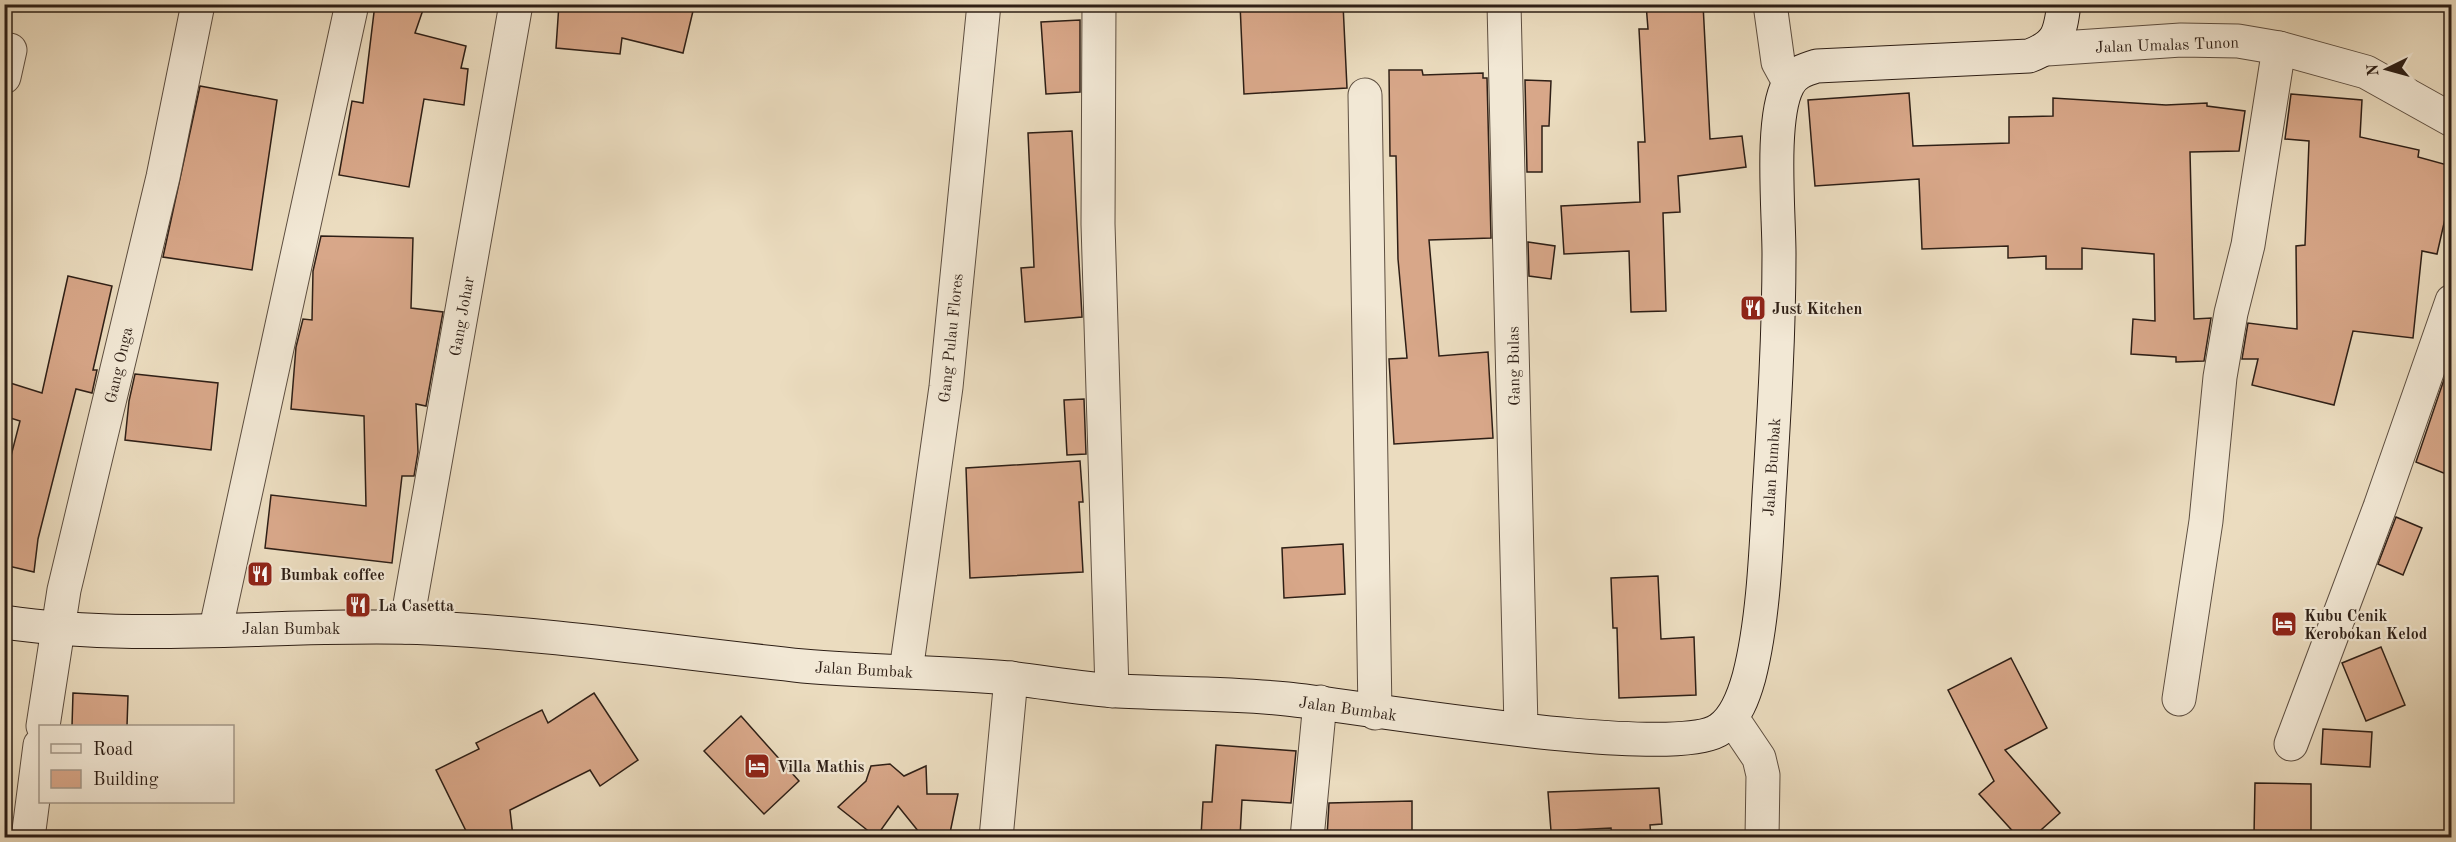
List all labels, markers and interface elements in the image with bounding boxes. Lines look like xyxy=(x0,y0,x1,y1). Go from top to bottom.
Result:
street label: Jalan Umalas Tunon xyxy=(2095,35,2240,57)
north arrow xyxy=(2357,39,2417,99)
text: N xyxy=(2365,63,2383,77)
street label: Gang Pulau Flores xyxy=(937,273,967,404)
street label: Gang Johar xyxy=(448,275,478,358)
restaurant icon: Just Kitchen xyxy=(1738,293,1768,323)
place label: Just Kitchen xyxy=(1772,302,1863,318)
street label: Gang Onga xyxy=(103,326,136,405)
street label: Gang Bulas xyxy=(1506,326,1524,406)
street label: Jalan Bumbak xyxy=(1762,417,1784,517)
restaurant icon: Bumbak coffee xyxy=(245,559,275,589)
place label: Bumbak coffee xyxy=(280,568,385,584)
restaurant icon: La Casetta xyxy=(343,590,373,620)
place label: La Casetta xyxy=(378,599,454,615)
hotel icon: Kubu Cenik Kerobokan Kelod xyxy=(2269,609,2299,639)
place label: Kubu Cenik Kerobokan Kelod xyxy=(2304,609,2428,643)
street label: Jalan Bumbak xyxy=(242,622,340,638)
street label: Jalan Bumbak xyxy=(814,660,914,682)
street label: Jalan Bumbak xyxy=(1298,695,1398,725)
legend xyxy=(39,725,234,803)
text: Road xyxy=(93,741,133,759)
hotel icon: Villa Mathis xyxy=(742,751,772,781)
place label: Villa Mathis xyxy=(777,760,864,776)
text: Building xyxy=(93,771,159,789)

